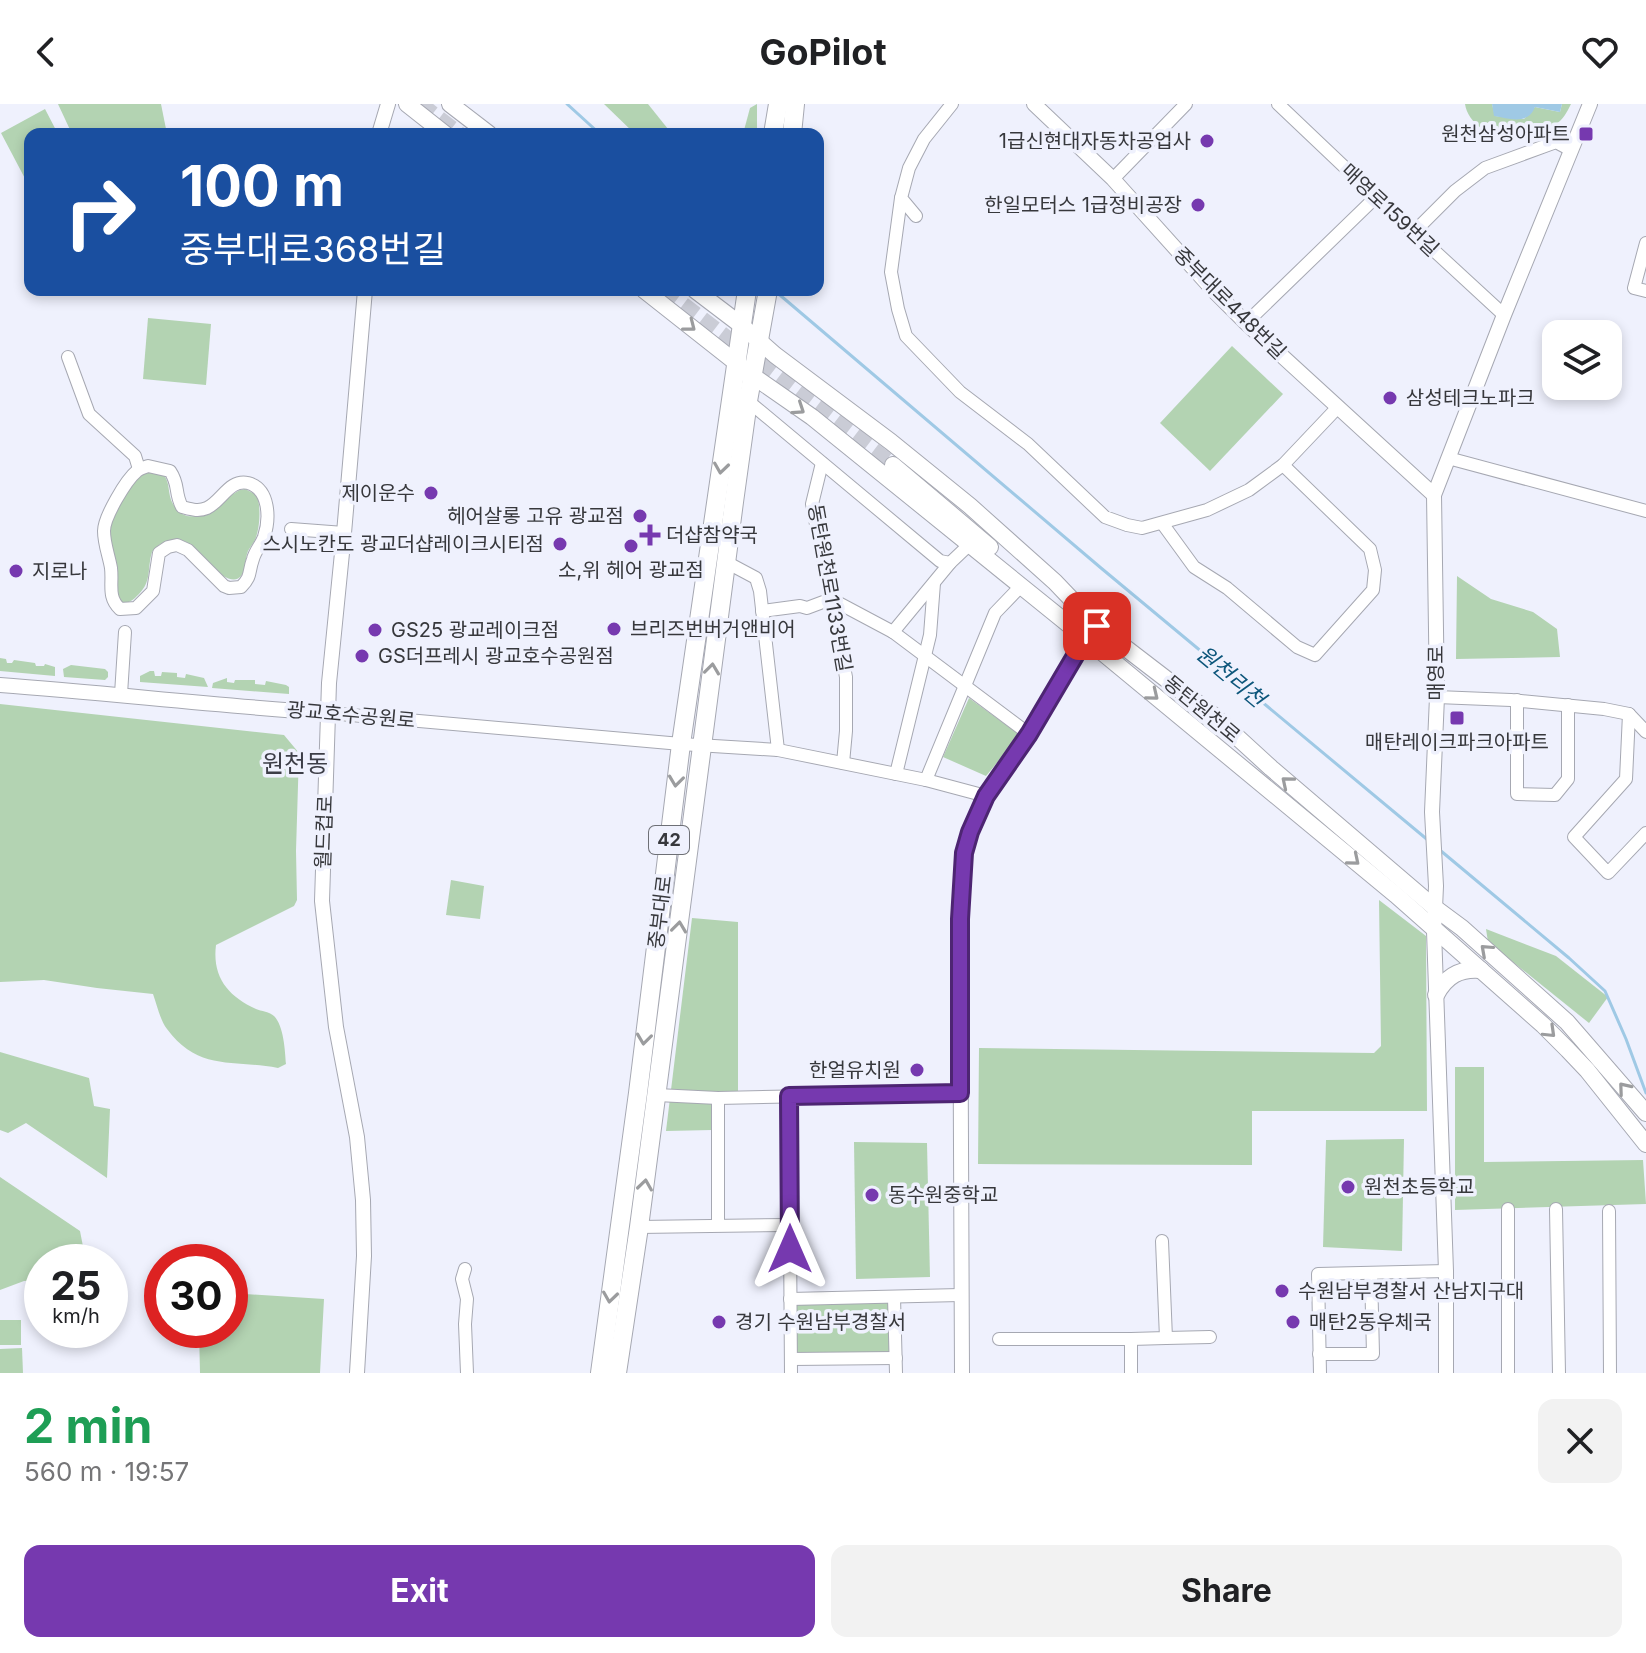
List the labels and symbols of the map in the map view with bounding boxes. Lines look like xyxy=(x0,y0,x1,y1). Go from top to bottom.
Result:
place label: 원천삼성아파트 xyxy=(1441,122,1570,146)
marker: 원천삼성아파트 xyxy=(1577,125,1595,143)
place label: 1급신현대자동차공업사 xyxy=(999,129,1191,153)
marker: 1급신현대자동차공업사 xyxy=(1198,132,1216,150)
street label: 매영로159번길 xyxy=(1336,159,1444,261)
place label: 한일모터스 1급정비공장 xyxy=(984,193,1182,217)
marker: 한일모터스 1급정비공장 xyxy=(1189,196,1207,214)
street label: 중부대로448번길 xyxy=(1169,242,1291,364)
one-way arrow xyxy=(681,317,696,331)
place label: 삼성테크노파크 xyxy=(1406,386,1535,410)
marker: 삼성테크노파크 xyxy=(1381,389,1399,407)
one-way arrow xyxy=(790,399,805,414)
one-way arrow xyxy=(713,462,730,475)
place label: 제이운수 xyxy=(341,481,415,505)
marker: 제이운수 xyxy=(422,484,440,502)
street label: 동탄원천로1133번길 xyxy=(803,502,857,674)
place label: 헤어살롱 고유 광교점 xyxy=(447,504,624,528)
marker: 헤어살롱 고유 광교점 xyxy=(631,507,649,525)
place label: 더샵참약국 xyxy=(666,523,758,547)
marker: 더샵참약국 xyxy=(641,526,659,544)
place label: 스시노칸도 광교더샵레이크시티점 xyxy=(262,532,544,556)
marker: 스시노칸도 광교더샵레이크시티점 xyxy=(551,535,569,553)
marker: 소,위 헤어 광교점 xyxy=(622,537,640,555)
place label: 소,위 헤어 광교점 xyxy=(558,558,704,582)
place label: 지로나 xyxy=(32,559,87,583)
marker: 지로나 xyxy=(7,562,25,580)
pin xyxy=(1063,592,1131,660)
place label: 브리즈번버거앤비어 xyxy=(630,617,796,641)
place label: GS25 광교레이크점 xyxy=(391,618,559,642)
marker: 브리즈번버거앤비어 xyxy=(605,620,623,638)
marker: GS25 광교레이크점 xyxy=(366,621,384,639)
water label: 원천리천 xyxy=(1192,640,1272,714)
place label: GS더프레시 광교호수공원점 xyxy=(378,644,614,668)
street label: 매영로 xyxy=(1424,645,1448,701)
marker: GS더프레시 광교호수공원점 xyxy=(353,647,371,665)
one-way arrow xyxy=(703,663,720,676)
street label: 동탄원천로 xyxy=(1159,670,1245,748)
one-way arrow xyxy=(1144,685,1159,700)
street label: 광교호수공원로 xyxy=(286,697,416,733)
marker: 매탄레이크파크아파트 xyxy=(1448,709,1466,727)
place label: 매탄레이크파크아파트 xyxy=(1365,730,1549,754)
district label: 원천동 xyxy=(262,749,328,778)
one-way arrow xyxy=(668,774,685,788)
one-way arrow xyxy=(1282,777,1297,792)
street label: 월드컵로 xyxy=(311,795,337,869)
road number: 42 xyxy=(649,826,689,854)
one-way arrow xyxy=(1345,850,1360,865)
street label: 중부대로 xyxy=(644,874,676,950)
one-way arrow xyxy=(670,920,687,933)
one-way arrow xyxy=(1481,945,1496,959)
one-way arrow xyxy=(1541,1023,1555,1037)
one-way arrow xyxy=(636,1032,653,1046)
place label: 한얼유치원 xyxy=(809,1058,901,1082)
marker: 한얼유치원 xyxy=(908,1061,926,1079)
one-way arrow xyxy=(1619,1083,1634,1097)
place label: 원천초등학교 xyxy=(1364,1175,1474,1199)
one-way arrow xyxy=(636,1178,653,1192)
marker: 원천초등학교 xyxy=(1339,1178,1357,1196)
place label: 동수원중학교 xyxy=(888,1183,998,1207)
marker: 동수원중학교 xyxy=(863,1186,881,1204)
position arrow xyxy=(748,1207,832,1291)
speed limit sign: 30 xyxy=(144,1244,248,1348)
place label: 수원남부경찰서 산남지구대 xyxy=(1298,1279,1524,1303)
marker: 수원남부경찰서 산남지구대 xyxy=(1273,1282,1291,1300)
one-way arrow xyxy=(602,1290,619,1304)
place label: 경기 수원남부경찰서 xyxy=(735,1310,906,1334)
place label: 매탄2동우체국 xyxy=(1309,1310,1432,1334)
marker: 경기 수원남부경찰서 xyxy=(710,1313,728,1331)
marker: 매탄2동우체국 xyxy=(1284,1313,1302,1331)

